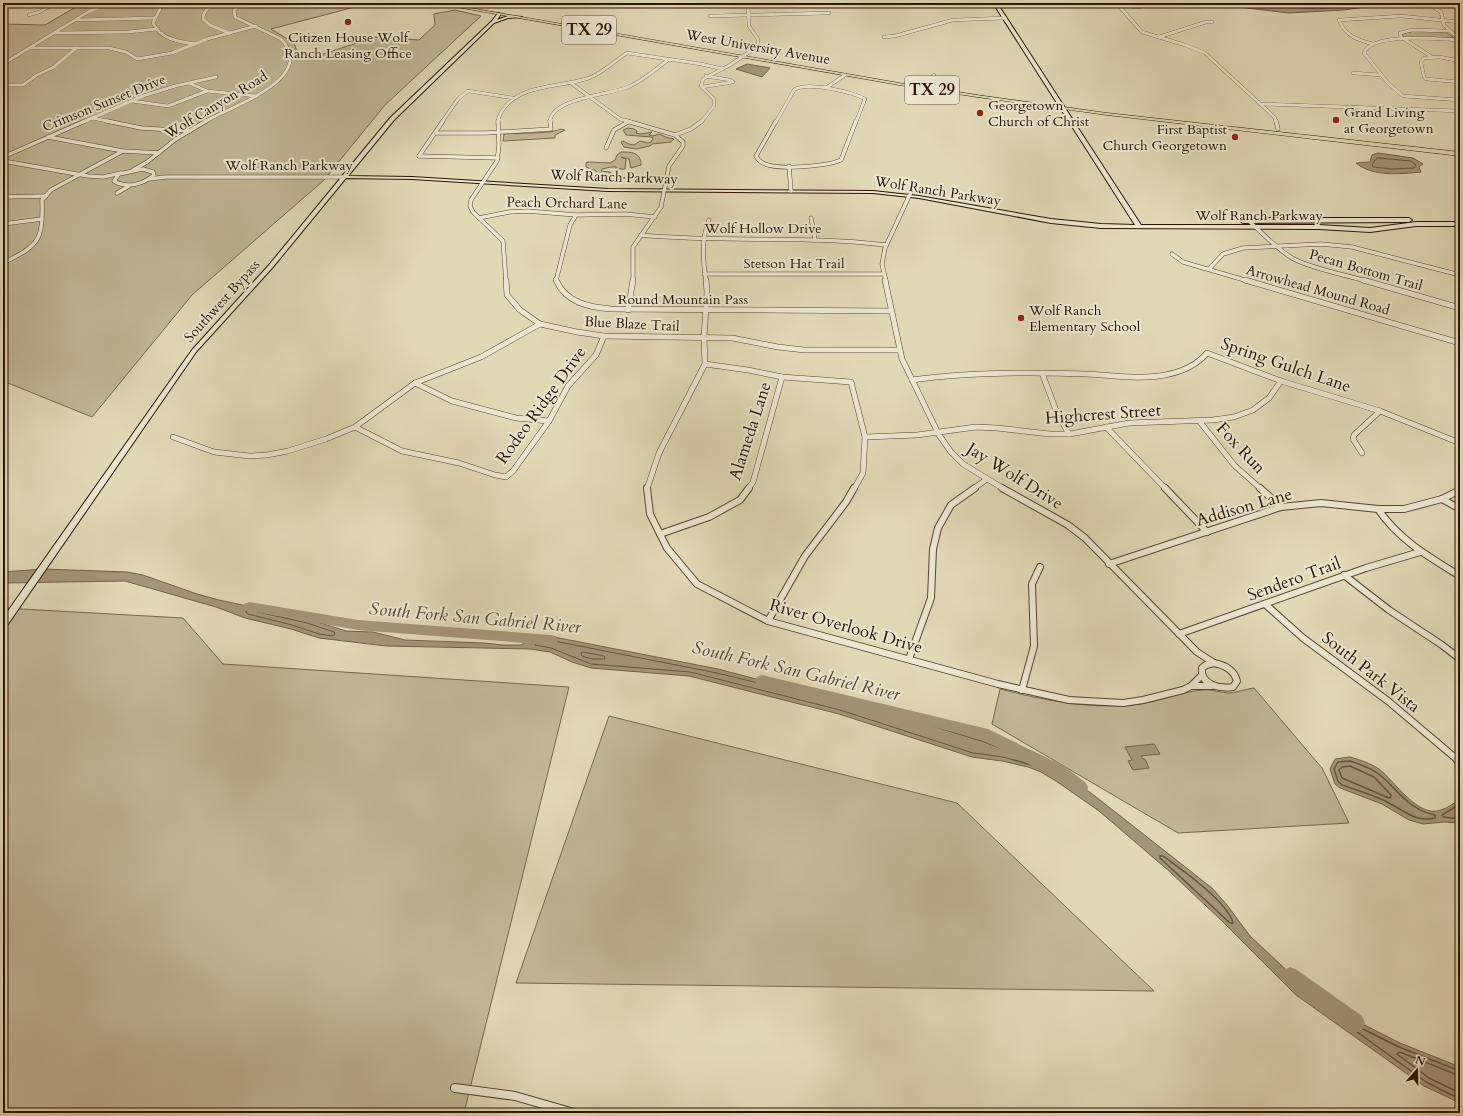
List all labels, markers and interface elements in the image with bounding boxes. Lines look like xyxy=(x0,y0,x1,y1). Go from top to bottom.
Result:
road number: TX 29 xyxy=(562,16,616,44)
marker: Citizen House Wolf Ranch Leasing Office xyxy=(343,17,353,27)
street label: West University Avenue xyxy=(683,25,832,69)
place label: Citizen House Wolf Ranch Leasing Office xyxy=(284,28,412,63)
street label: Wolf Canyon Road xyxy=(160,67,271,144)
street label: Crimson Sunset Drive xyxy=(40,70,168,136)
road number: TX 29 xyxy=(905,76,959,104)
place label: Georgetown Church of Christ xyxy=(988,96,1090,131)
place label: Grand Living at Georgetown xyxy=(1344,103,1434,138)
marker: Georgetown Church of Christ xyxy=(975,108,985,118)
marker: Grand Living at Georgetown xyxy=(1331,115,1341,125)
place label: First Baptist Church Georgetown xyxy=(1103,120,1228,155)
marker: First Baptist Church Georgetown xyxy=(1230,132,1240,142)
street label: Wolf Ranch Parkway xyxy=(224,156,353,175)
street label: Wolf Ranch Parkway xyxy=(549,165,679,189)
street label: Wolf Ranch Parkway xyxy=(872,171,1003,210)
street label: Peach Orchard Lane xyxy=(506,192,628,214)
street label: Wolf Ranch Parkway xyxy=(1194,206,1323,225)
street label: Wolf Hollow Drive xyxy=(703,219,822,238)
street label: Pecan Bottom Trail xyxy=(1307,245,1425,295)
street label: Stetson Hat Trail xyxy=(743,254,845,273)
street label: Southwest Bypass xyxy=(180,256,264,346)
street label: Arrowhead Mound Road xyxy=(1244,260,1393,320)
street label: Round Mountain Pass xyxy=(618,290,748,309)
place label: Wolf Ranch Elementary School xyxy=(1028,301,1141,336)
street label: Blue Blaze Trail xyxy=(584,312,681,336)
marker: Wolf Ranch Elementary School xyxy=(1016,313,1026,323)
street label: Spring Gulch Lane xyxy=(1218,332,1354,398)
street label: Rodeo Ridge Drive xyxy=(491,342,591,468)
street label: Alameda Lane xyxy=(723,379,777,483)
street label: Highcrest Street xyxy=(1044,398,1162,430)
street label: Fox Run xyxy=(1211,417,1271,479)
street label: Jay Wolf Drive xyxy=(960,436,1068,515)
street label: Addison Lane xyxy=(1193,482,1295,532)
street label: Sendero Trail xyxy=(1244,551,1344,607)
street label: River Overlook Drive xyxy=(767,593,925,659)
water label: South Fork San Gabriel River xyxy=(368,596,583,640)
street label: South Park Vista xyxy=(1317,626,1426,718)
water label: South Fork San Gabriel River xyxy=(690,635,904,707)
north arrow xyxy=(1397,1050,1437,1090)
text: N xyxy=(1413,1052,1428,1070)

